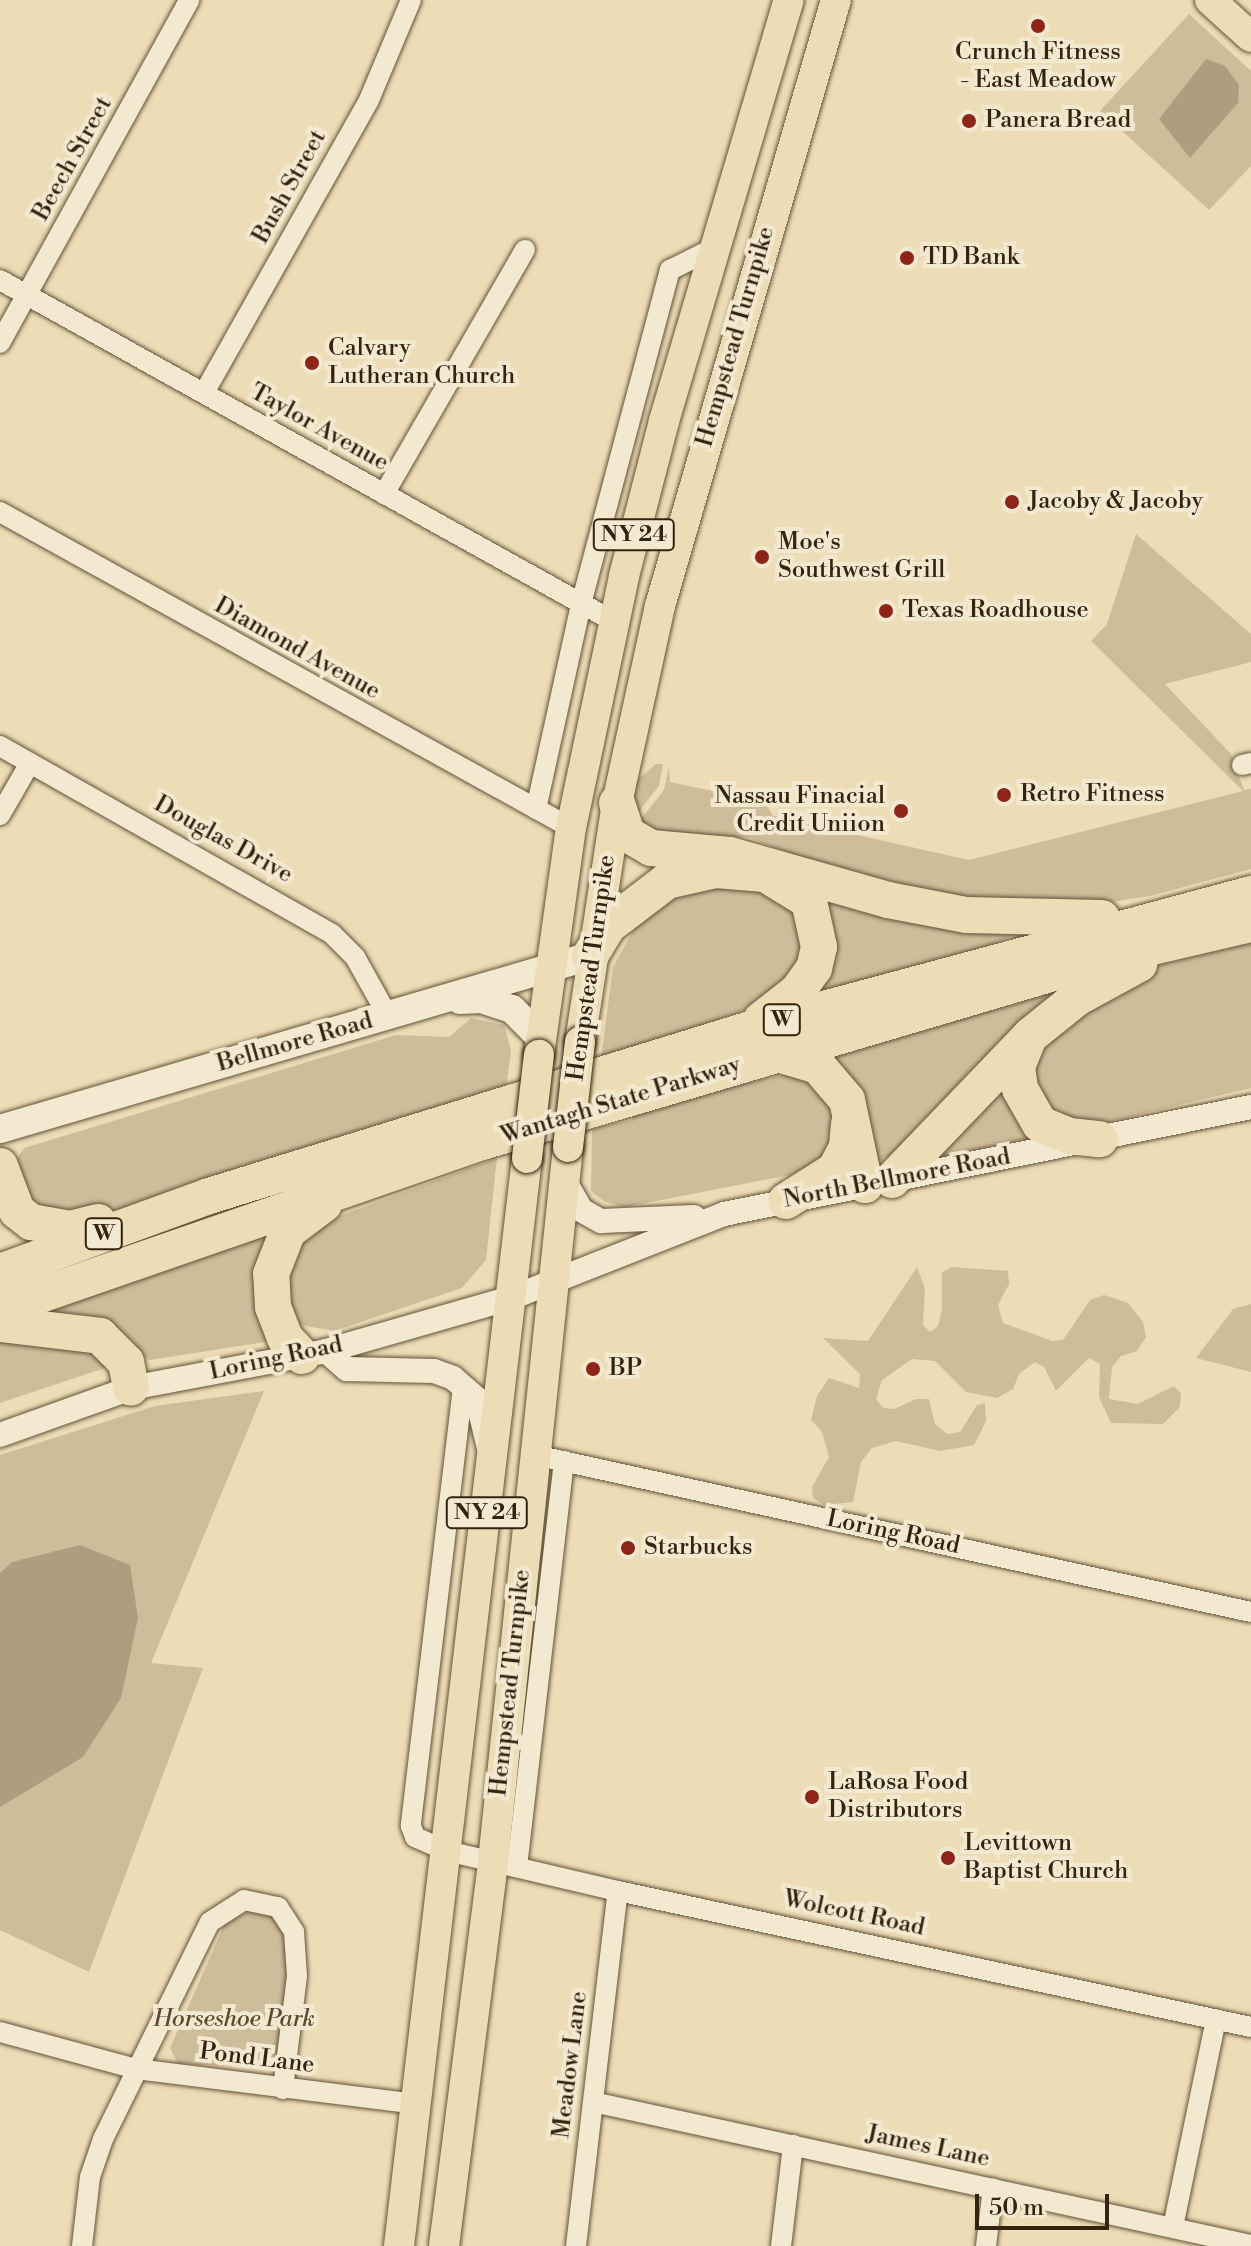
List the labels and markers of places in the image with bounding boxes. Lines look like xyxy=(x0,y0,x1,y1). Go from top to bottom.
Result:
marker: Crunch Fitness - East Meadow xyxy=(1029,17,1047,35)
place label: Crunch Fitness - East Meadow xyxy=(955,39,1121,95)
place label: Panera Bread xyxy=(985,107,1131,135)
marker: Panera Bread xyxy=(960,112,978,130)
place label: TD Bank xyxy=(923,244,1019,272)
marker: TD Bank xyxy=(898,249,916,267)
place label: Calvary Lutheran Church xyxy=(328,335,515,391)
marker: Calvary Lutheran Church xyxy=(303,354,321,372)
place label: Jacoby & Jacoby xyxy=(1028,488,1203,516)
marker: Jacoby & Jacoby xyxy=(1003,493,1021,511)
place label: Moe's Southwest Grill xyxy=(778,529,945,585)
marker: Moe's Southwest Grill xyxy=(753,548,771,566)
place label: Texas Roadhouse xyxy=(902,597,1089,625)
marker: Texas Roadhouse xyxy=(877,602,895,620)
place label: Retro Fitness xyxy=(1020,781,1165,809)
place label: Nassau Finacial Credit Uniion xyxy=(714,783,885,839)
marker: Retro Fitness xyxy=(995,786,1013,804)
marker: Nassau Finacial Credit Uniion xyxy=(892,802,910,820)
place label: BP xyxy=(609,1355,642,1383)
marker: BP xyxy=(584,1360,602,1378)
place label: Starbucks xyxy=(644,1534,752,1562)
marker: Starbucks xyxy=(619,1539,637,1557)
place label: LaRosa Food Distributors xyxy=(828,1769,968,1825)
marker: LaRosa Food Distributors xyxy=(803,1788,821,1806)
place label: Levittown Baptist Church xyxy=(964,1830,1128,1886)
marker: Levittown Baptist Church xyxy=(939,1849,957,1867)

